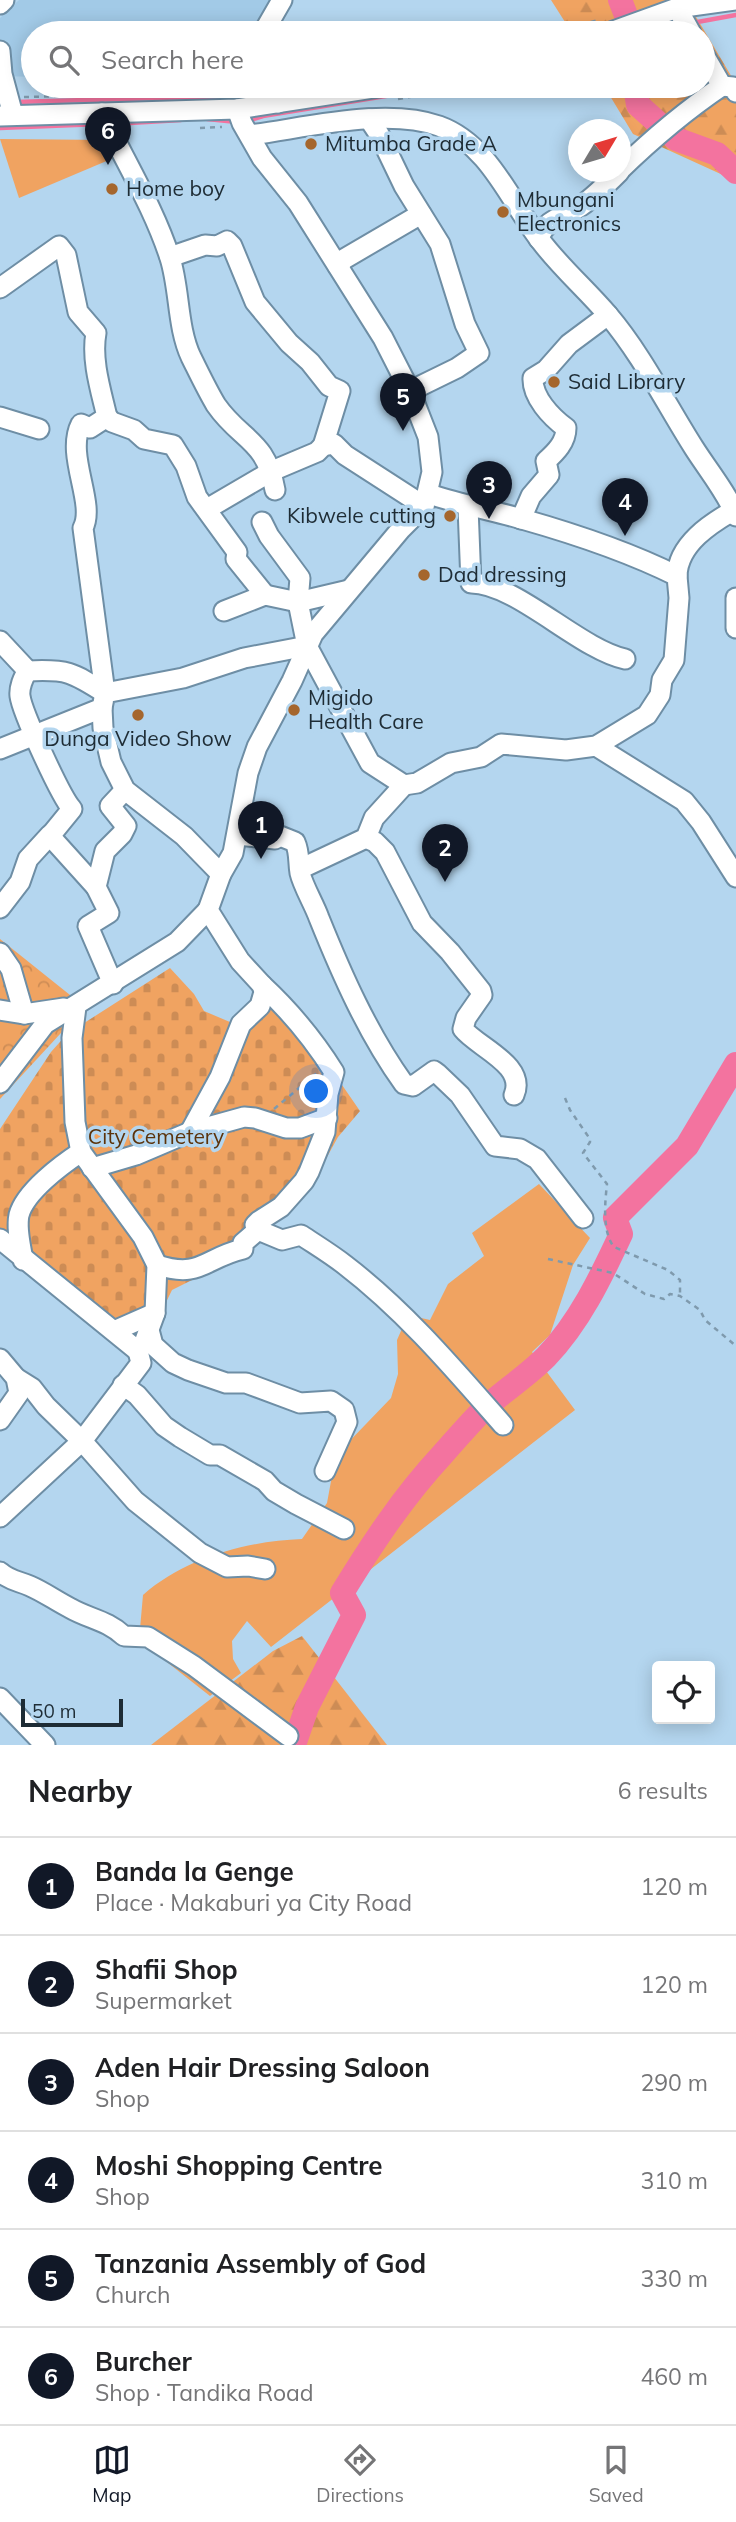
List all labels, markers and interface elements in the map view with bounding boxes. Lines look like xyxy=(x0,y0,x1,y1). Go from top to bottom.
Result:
search box xyxy=(21,21,715,98)
icon: search xyxy=(45,41,83,79)
text: Search here xyxy=(101,43,244,76)
pin: 6 xyxy=(85,107,131,165)
north arrow xyxy=(568,119,631,182)
place label: Mitumba Grade A xyxy=(325,130,498,156)
marker: Mitumba Grade A xyxy=(303,136,319,152)
place label: Home boy xyxy=(126,175,225,201)
marker: Home boy xyxy=(104,181,120,197)
place label: Mbungani Electronics xyxy=(517,186,621,236)
marker: Mbungani Electronics xyxy=(495,204,511,220)
place label: Said Library xyxy=(568,368,685,394)
pin: 5 xyxy=(380,373,426,431)
marker: Said Library xyxy=(546,374,562,390)
pin: 3 xyxy=(466,461,512,519)
pin: 4 xyxy=(602,478,648,536)
place label: Kibwele cutting xyxy=(287,502,436,528)
marker: Kibwele cutting xyxy=(442,508,458,524)
place label: Dad dressing xyxy=(438,561,567,587)
marker: Dad dressing xyxy=(416,567,432,583)
place label: Migido Health Care xyxy=(308,684,424,734)
marker: Migido Health Care xyxy=(286,702,302,718)
marker: Dunga Video Show xyxy=(130,707,146,723)
place label: Dunga Video Show xyxy=(44,725,232,751)
pin: 1 xyxy=(238,801,284,859)
pin: 2 xyxy=(422,824,468,882)
your location xyxy=(299,1074,333,1108)
park label: City Cemetery xyxy=(88,1123,224,1149)
map controls xyxy=(652,1661,715,1724)
button: locate xyxy=(652,1661,715,1724)
scale bar xyxy=(21,1696,122,1728)
text: 50 m xyxy=(32,1699,76,1723)
text: Nearby xyxy=(28,1772,132,1810)
text: 6 results xyxy=(618,1776,708,1805)
text: Banda la Genge xyxy=(95,1855,294,1888)
text: 1 xyxy=(44,1872,58,1901)
text: 120 m xyxy=(640,1872,708,1901)
text: Place · Makaburi ya City Road xyxy=(95,1888,412,1917)
text: Shafii Shop xyxy=(95,1953,238,1986)
text: 2 xyxy=(44,1970,58,1999)
text: 120 m xyxy=(640,1970,708,1999)
text: Supermarket xyxy=(95,1986,232,2015)
text: Aden Hair Dressing Saloon xyxy=(95,2051,430,2084)
text: 3 xyxy=(44,2068,58,2097)
text: 290 m xyxy=(640,2068,708,2097)
text: Shop xyxy=(95,2084,150,2113)
text: Moshi Shopping Centre xyxy=(95,2149,382,2182)
text: 4 xyxy=(44,2166,58,2195)
text: 310 m xyxy=(640,2166,708,2195)
text: Shop xyxy=(95,2182,150,2211)
text: Tanzania Assembly of God xyxy=(95,2247,426,2280)
text: 5 xyxy=(44,2264,58,2293)
text: 330 m xyxy=(640,2264,708,2293)
text: Church xyxy=(95,2280,171,2309)
text: Burcher xyxy=(95,2345,192,2378)
text: 6 xyxy=(44,2362,58,2391)
text: 460 m xyxy=(640,2362,708,2391)
text: Shop · Tandika Road xyxy=(95,2378,314,2407)
tab: Map xyxy=(92,2441,131,2507)
tab: Directions xyxy=(316,2441,404,2507)
tab: Saved xyxy=(589,2441,644,2507)

